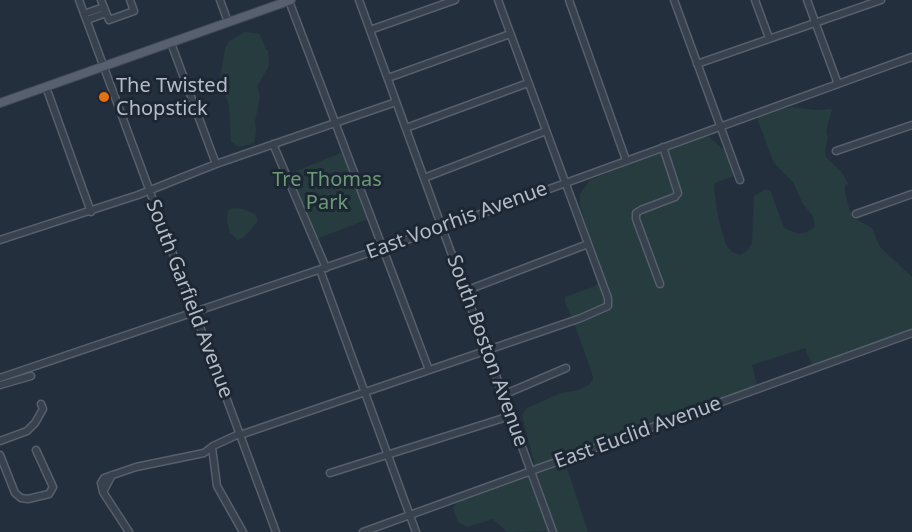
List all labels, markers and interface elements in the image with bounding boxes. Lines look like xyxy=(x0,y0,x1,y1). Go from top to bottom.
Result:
place label: The Twisted Chopstick xyxy=(116,74,228,121)
marker: The Twisted Chopstick xyxy=(97,90,111,104)
park label: Tre Thomas Park xyxy=(272,168,382,215)
street label: East Voorhis Avenue xyxy=(363,177,551,265)
street label: South Garfield Avenue xyxy=(140,196,238,402)
street label: South Boston Avenue xyxy=(441,252,533,450)
street label: East Euclid Avenue xyxy=(551,392,725,474)

